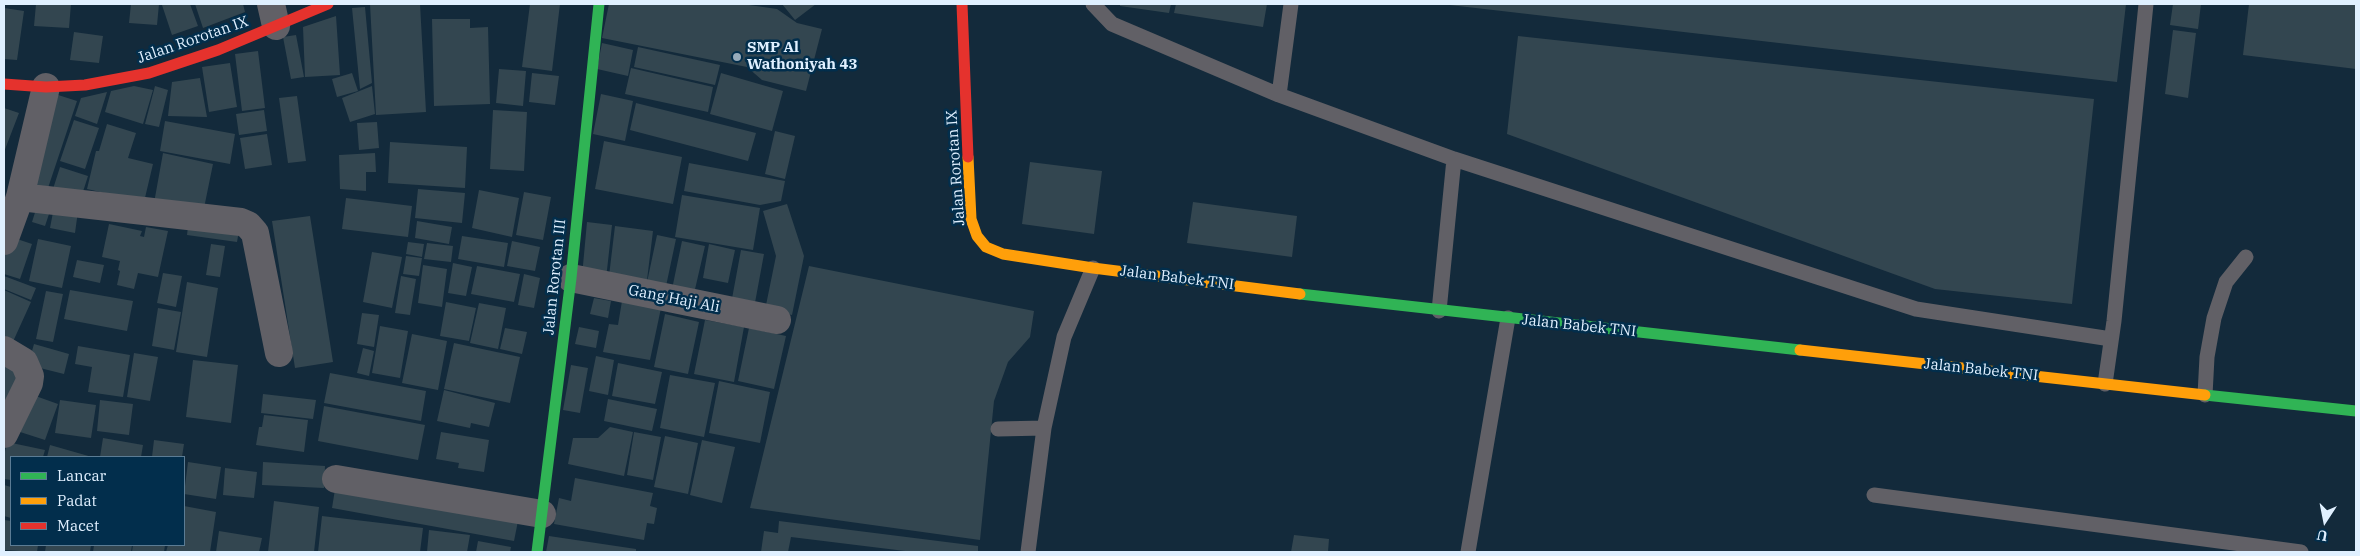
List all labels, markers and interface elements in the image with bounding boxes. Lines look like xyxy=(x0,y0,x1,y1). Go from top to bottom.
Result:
street label: Jalan Rorotan IX xyxy=(135,13,251,67)
place label: SMP Al Wathoniyah 43 xyxy=(747,39,857,74)
marker: SMP Al Wathoniyah 43 xyxy=(731,51,743,63)
street label: Jalan Rorotan IX xyxy=(943,110,969,226)
street label: Jalan Rorotan III xyxy=(540,218,570,336)
street label: Jalan Babek TNI xyxy=(1119,262,1235,294)
street label: Gang Haji Ali xyxy=(627,281,721,317)
street label: Jalan Babek TNI xyxy=(1521,311,1637,341)
street label: Jalan Babek TNI xyxy=(1923,355,2039,385)
legend xyxy=(10,456,185,546)
text: Lancar xyxy=(57,466,106,485)
text: Padat xyxy=(57,491,97,510)
north arrow xyxy=(2300,496,2350,546)
text: Macet xyxy=(57,516,99,535)
text: U xyxy=(2315,526,2329,546)

